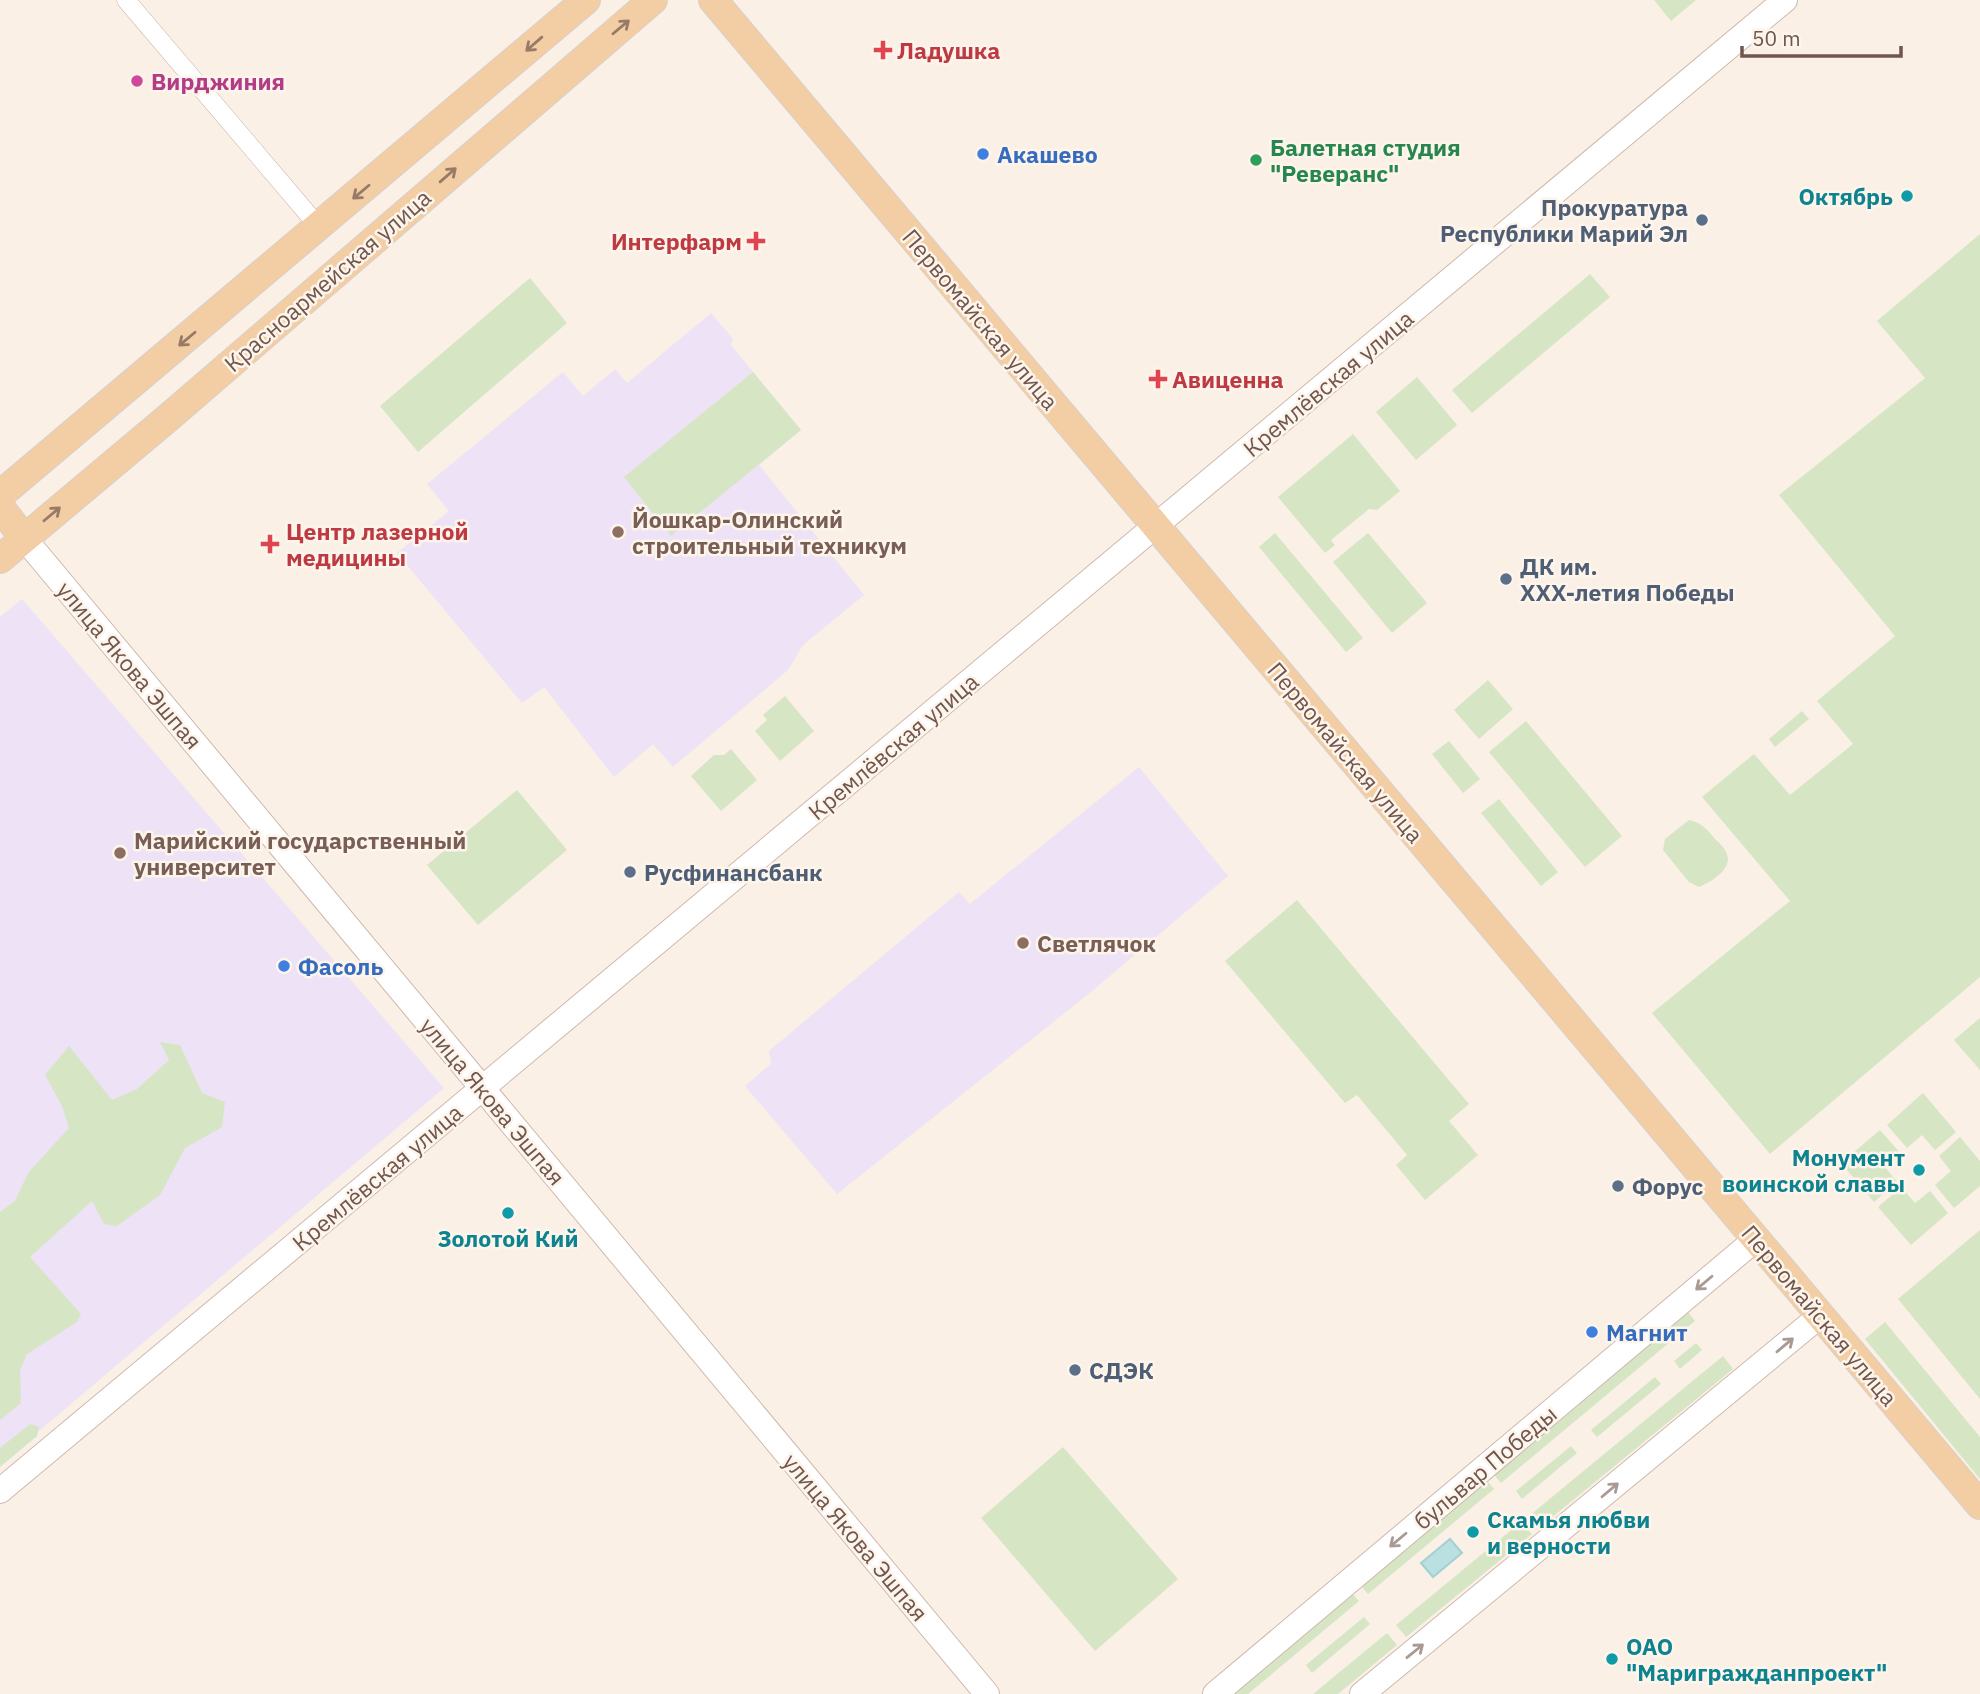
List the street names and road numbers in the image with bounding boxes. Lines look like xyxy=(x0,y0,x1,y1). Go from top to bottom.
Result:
street label: Красноармейская улица xyxy=(217,182,437,378)
street label: Первомайская улица xyxy=(897,222,1065,416)
street label: Кремлёвская улица xyxy=(1237,303,1419,463)
street label: улица Якова Эшпая xyxy=(51,575,209,755)
street label: Первомайская улица xyxy=(1262,655,1430,849)
street label: Кремлёвская улица xyxy=(802,666,984,826)
street label: улица Якова Эшпая xyxy=(414,1011,572,1191)
street label: Кремлёвская улица xyxy=(286,1097,468,1257)
street label: Первомайская улица xyxy=(1736,1218,1904,1412)
street label: бульвар Победы xyxy=(1407,1398,1563,1536)
street label: улица Якова Эшпая xyxy=(777,1447,935,1627)

